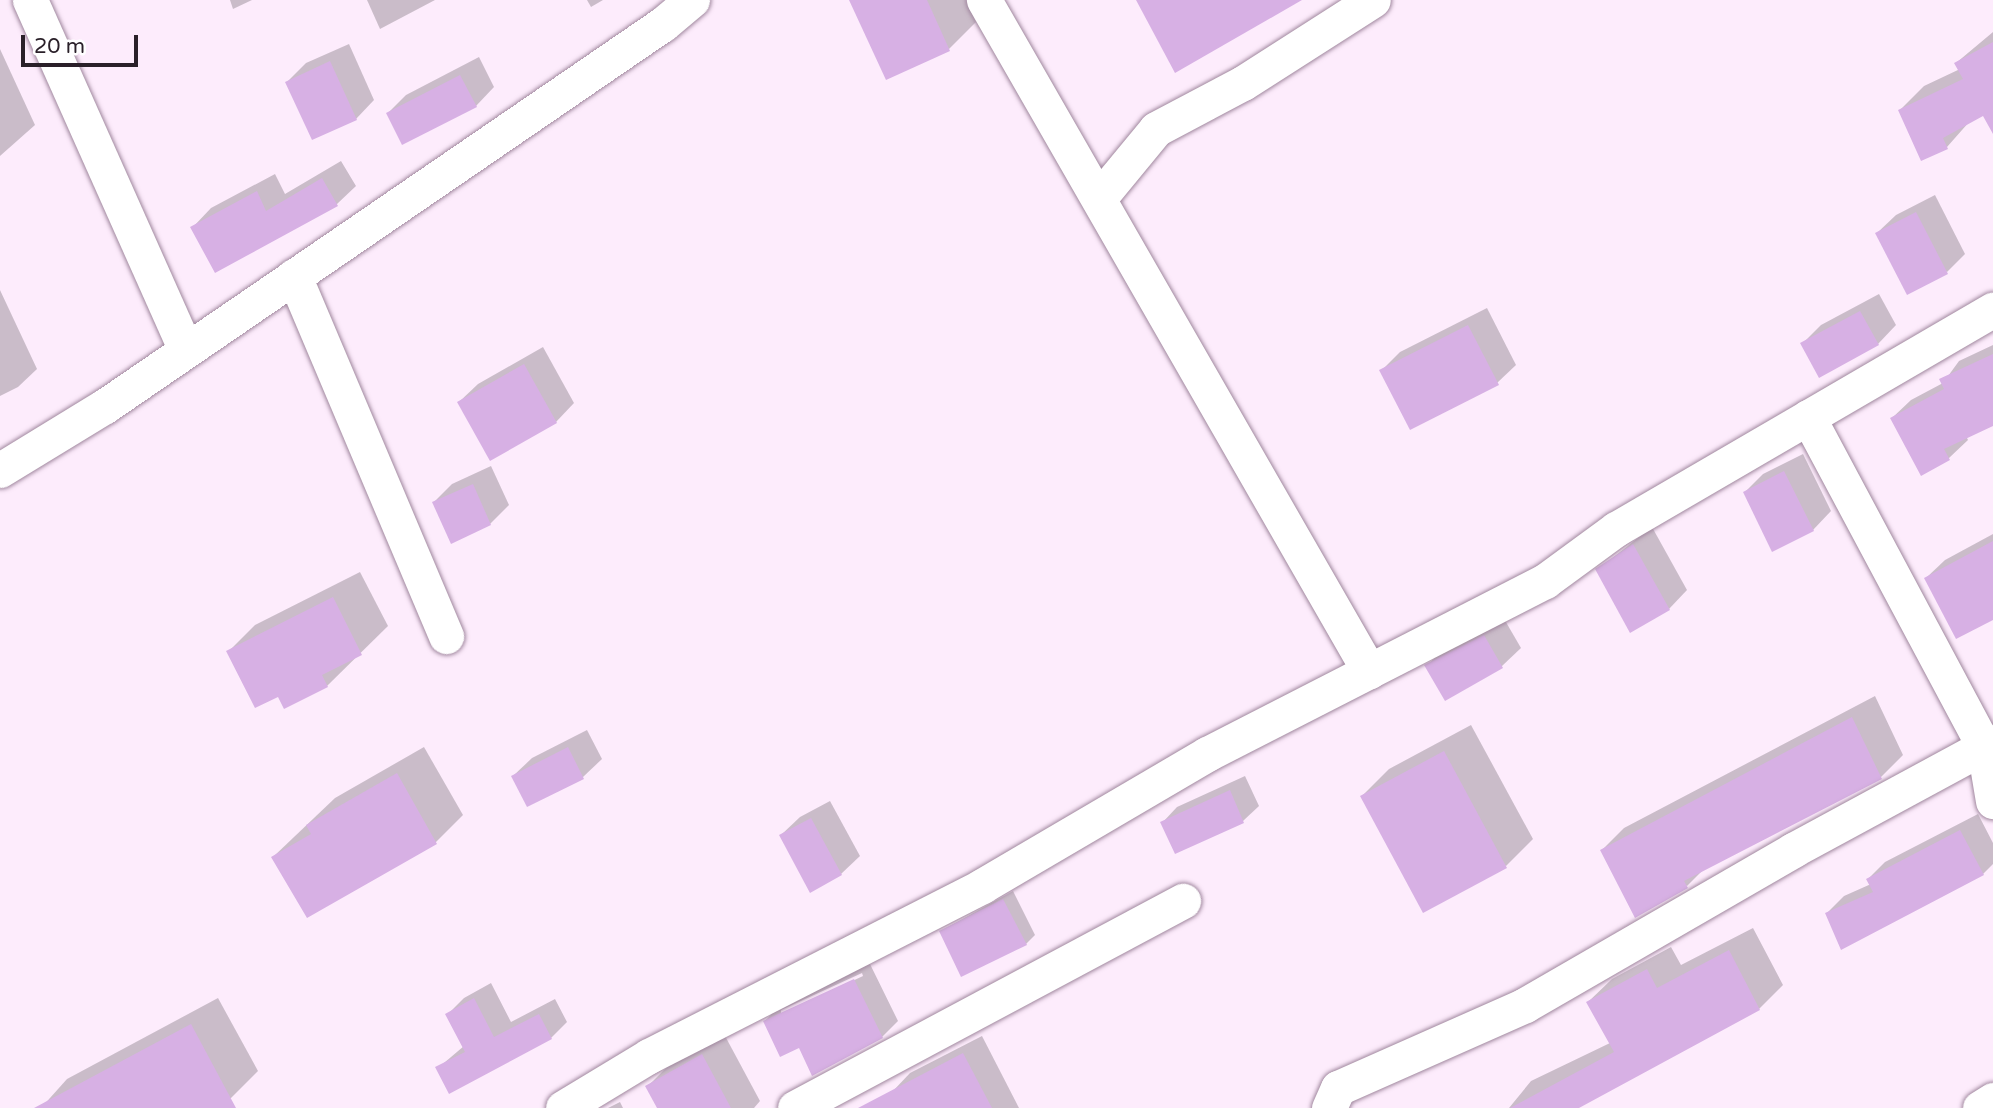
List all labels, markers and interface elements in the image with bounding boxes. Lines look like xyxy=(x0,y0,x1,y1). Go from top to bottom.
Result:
scale bar xyxy=(24,21,142,65)
text: 20 m xyxy=(34,34,85,59)

